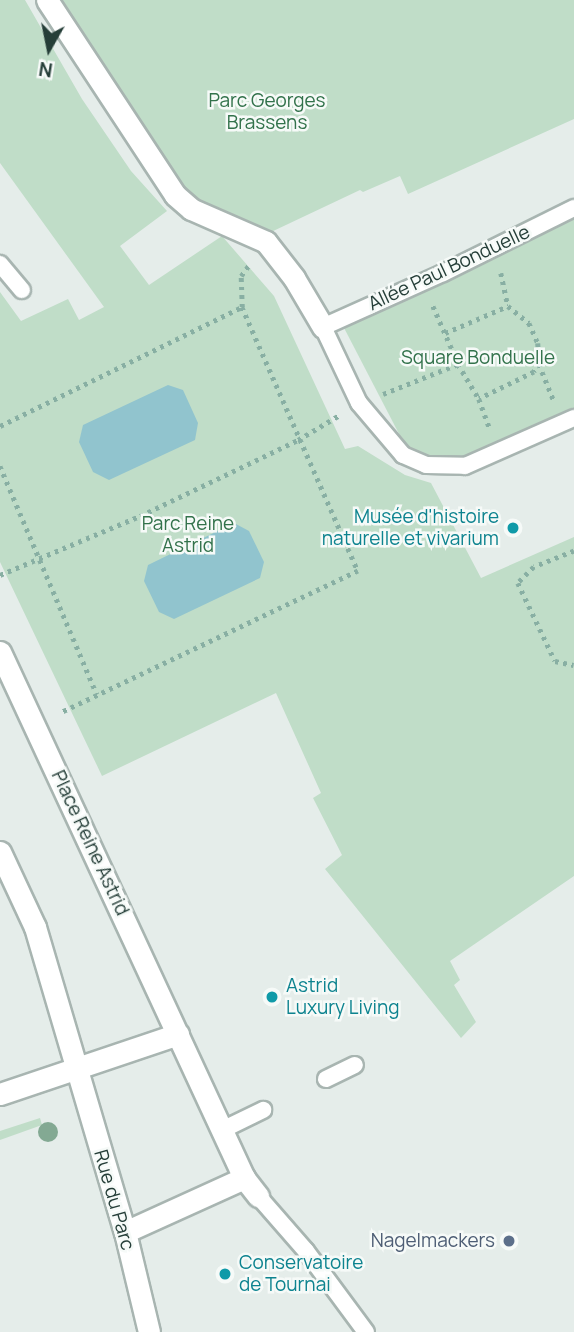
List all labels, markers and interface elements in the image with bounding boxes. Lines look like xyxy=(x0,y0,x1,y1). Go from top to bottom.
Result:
north arrow xyxy=(14,14,84,84)
text: N xyxy=(37,56,54,84)
park label: Parc Georges Brassens xyxy=(208,90,326,134)
street label: Allée Paul Bonduelle xyxy=(365,221,533,315)
park label: Square Bonduelle xyxy=(401,347,555,369)
place label: Musée d'histoire naturelle et vivarium xyxy=(322,506,499,550)
park label: Parc Reine Astrid xyxy=(142,513,234,557)
marker: Musée d'histoire naturelle et vivarium xyxy=(505,520,521,536)
street label: Place Reine Astrid xyxy=(46,767,134,919)
place label: Astrid Luxury Living xyxy=(286,975,400,1019)
marker: Astrid Luxury Living xyxy=(264,989,280,1005)
street label: Rue du Parc xyxy=(89,1147,139,1253)
place label: Nagelmackers xyxy=(371,1230,495,1252)
marker: Nagelmackers xyxy=(501,1233,517,1249)
place label: Conservatoire de Tournai xyxy=(239,1252,363,1296)
marker: Conservatoire de Tournai xyxy=(217,1266,233,1282)

